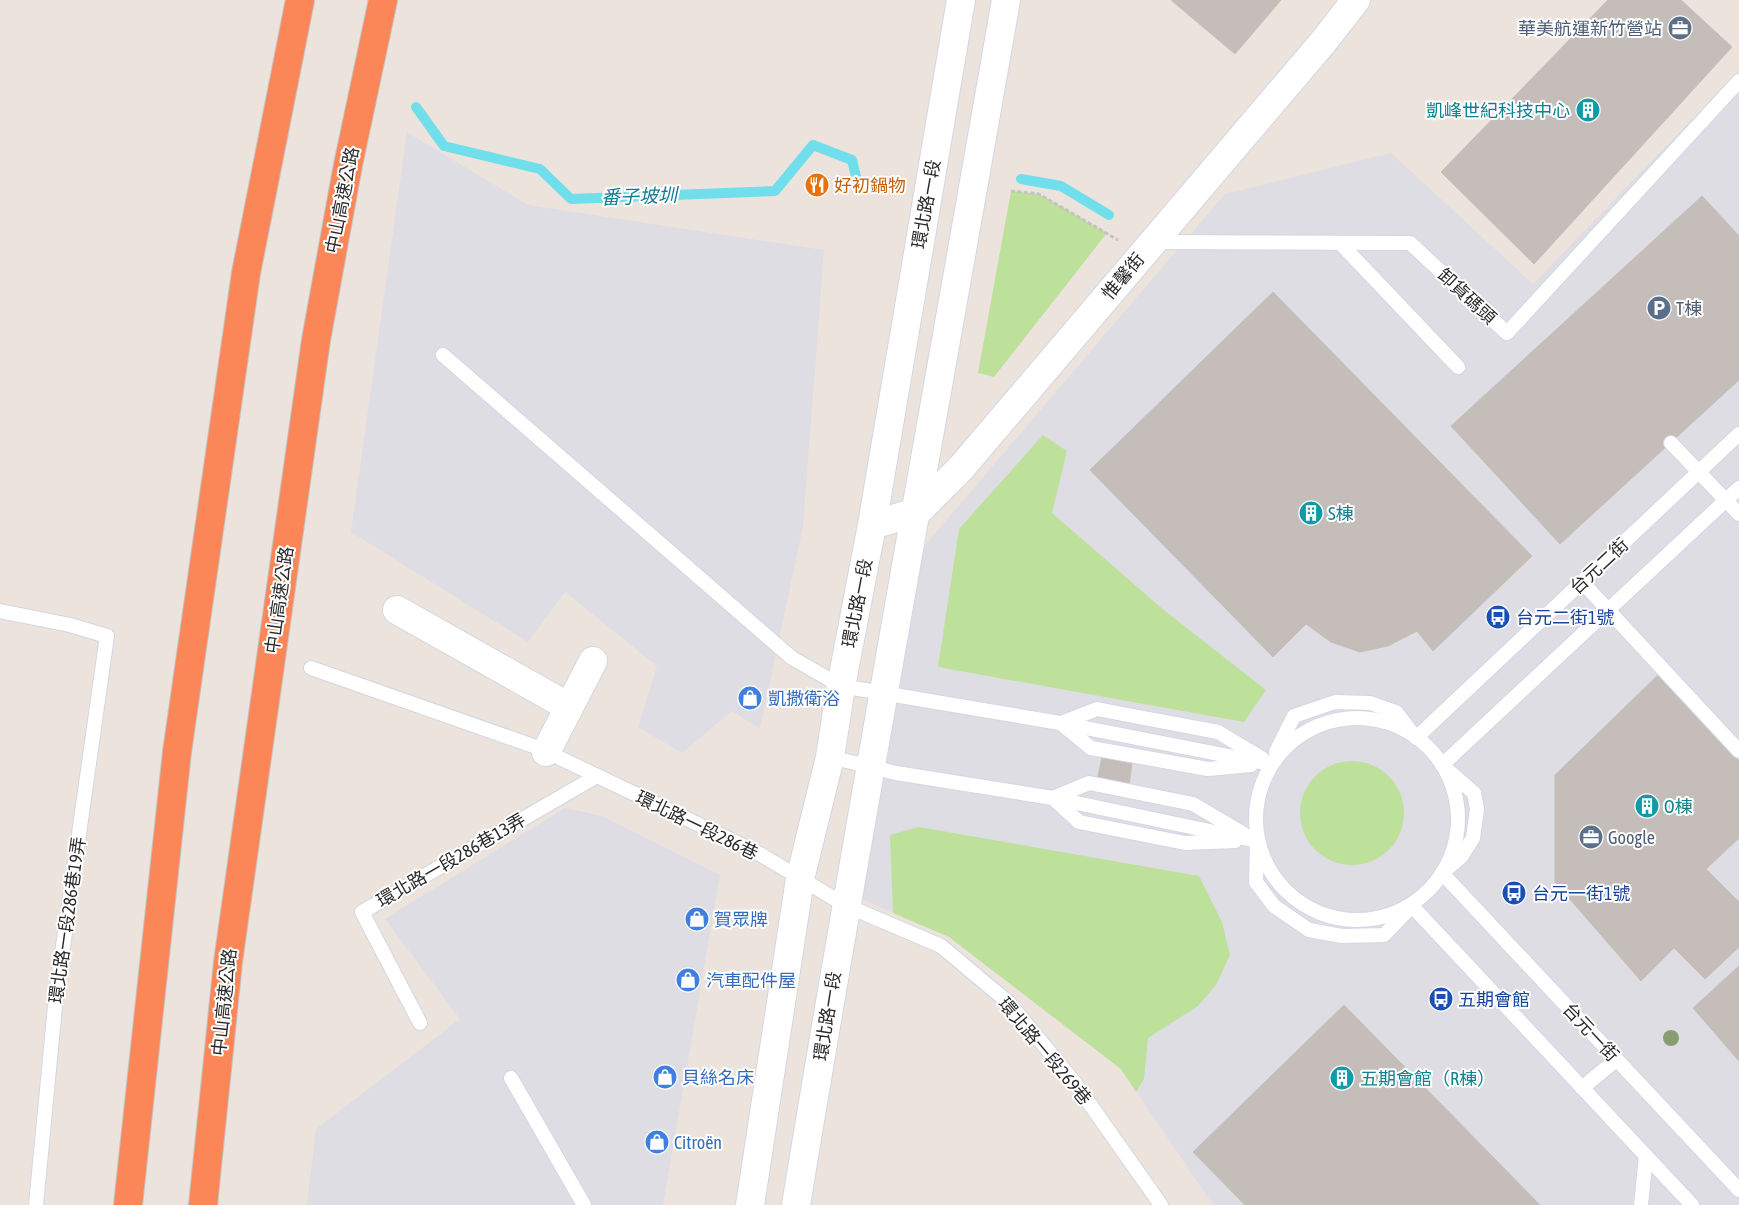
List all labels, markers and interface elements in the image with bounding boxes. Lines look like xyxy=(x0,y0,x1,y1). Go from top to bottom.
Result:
office icon: 華美航運新竹營站 xyxy=(1667,15,1693,41)
place label: 華美航運新竹營站 xyxy=(1518,18,1662,39)
building icon: 凱峰世紀科技中心 xyxy=(1575,97,1601,123)
place label: 凱峰世紀科技中心 xyxy=(1426,100,1570,121)
street label: 中山高速公路 xyxy=(321,145,363,255)
street label: 環北路一段 xyxy=(908,158,944,250)
restaurant icon: 好初鍋物 xyxy=(804,172,830,198)
place label: 好初鍋物 xyxy=(834,175,906,196)
water label: 番子坡圳 xyxy=(601,184,680,208)
street label: 惟馨街 xyxy=(1098,249,1148,303)
street label: 卸貨碼頭 xyxy=(1434,264,1500,328)
parking icon: T棟 xyxy=(1646,295,1672,321)
place label: T棟 xyxy=(1676,298,1702,319)
building icon: S棟 xyxy=(1298,500,1324,526)
place label: S棟 xyxy=(1328,503,1354,524)
street label: 台元二街 xyxy=(1566,534,1632,598)
street label: 中山高速公路 xyxy=(261,545,297,655)
street label: 環北路一段 xyxy=(838,557,876,649)
bus stop icon: 台元二街1號 xyxy=(1485,604,1511,630)
place label: 台元二街1號 xyxy=(1516,607,1614,628)
shop icon: 凱撒衛浴 xyxy=(737,685,763,711)
place label: 凱撒衛浴 xyxy=(768,688,840,709)
street label: 環北路一段286巷 xyxy=(632,786,762,864)
building icon: O棟 xyxy=(1634,793,1660,819)
place label: O棟 xyxy=(1664,796,1693,817)
street label: 環北路一段286巷13弄 xyxy=(373,809,529,911)
office icon: Google xyxy=(1578,824,1604,850)
place label: Google xyxy=(1608,827,1655,848)
street label: 環北路一段286巷19弄 xyxy=(45,835,89,1005)
bus stop icon: 台元一街1號 xyxy=(1501,880,1527,906)
place label: 台元一街1號 xyxy=(1532,883,1630,904)
shop icon: 賀眾牌 xyxy=(684,906,710,932)
place label: 賀眾牌 xyxy=(714,909,768,930)
street label: 中山高速公路 xyxy=(208,947,240,1057)
shop icon: 汽車配件屋 xyxy=(675,967,701,993)
place label: 汽車配件屋 xyxy=(706,970,796,991)
street label: 環北路一段 xyxy=(810,970,844,1062)
bus stop icon: 五期會館 xyxy=(1428,986,1454,1012)
place label: 五期會館 xyxy=(1458,989,1530,1010)
street label: 環北路一段269巷 xyxy=(994,993,1096,1109)
street label: 台元一街 xyxy=(1559,999,1623,1065)
shop icon: 貝絲名床 xyxy=(652,1064,678,1090)
building icon: 五期會館（R棟） xyxy=(1329,1065,1355,1091)
place label: 貝絲名床 xyxy=(682,1067,754,1088)
place label: 五期會館（R棟） xyxy=(1360,1068,1495,1089)
shop icon: Citroën xyxy=(644,1129,670,1155)
place label: Citroën xyxy=(674,1132,722,1153)

